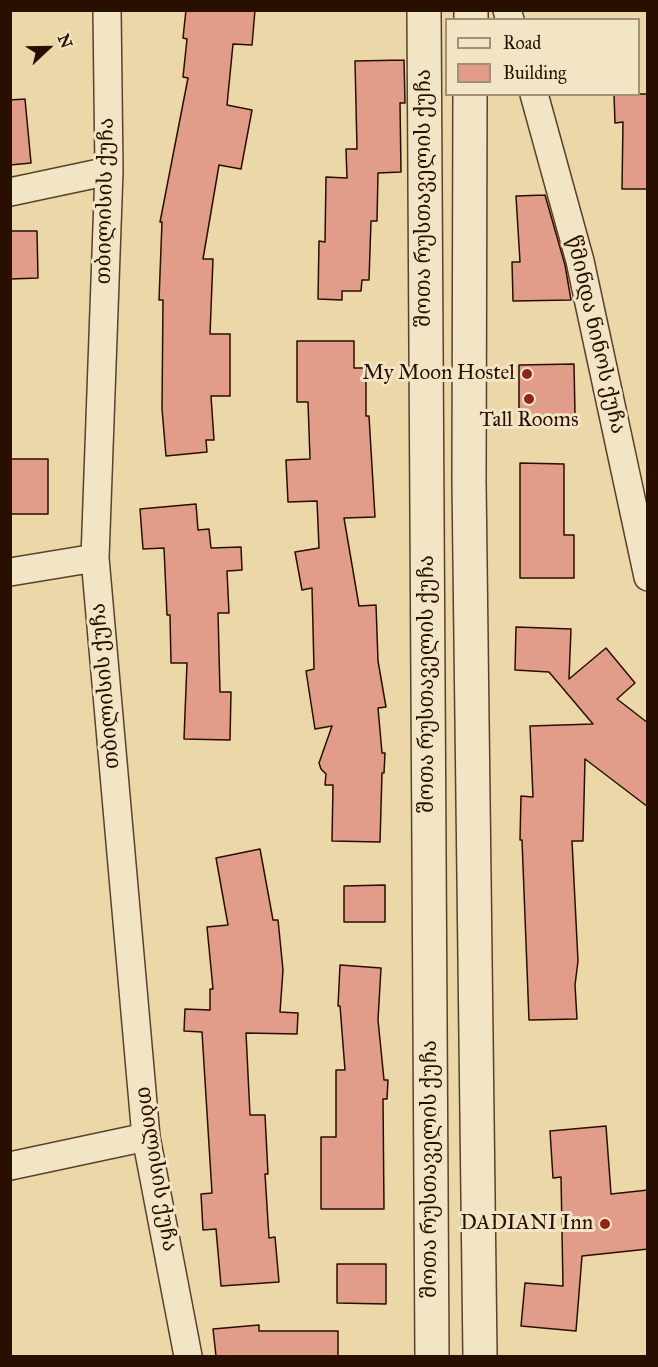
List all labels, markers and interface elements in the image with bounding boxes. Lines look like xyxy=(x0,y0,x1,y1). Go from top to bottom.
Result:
north arrow xyxy=(18,18,78,78)
legend xyxy=(445,18,640,96)
text: N xyxy=(54,31,77,51)
text: Road xyxy=(503,32,541,54)
text: Building xyxy=(503,62,566,84)
street label: შოთა რუსთაველის ქუჩა xyxy=(412,69,438,327)
street label: თბილისის ქუჩა xyxy=(92,117,120,285)
street label: წმინდა ნინოს ქუჩა xyxy=(560,234,630,436)
place label: My Moon Hostel xyxy=(363,361,515,387)
marker: My Moon Hostel xyxy=(520,367,534,381)
marker: Tall Rooms xyxy=(522,392,536,406)
place label: Tall Rooms xyxy=(479,408,579,434)
street label: შოთა რუსთაველის ქუჩა xyxy=(415,555,441,813)
street label: თბილისის ქუჩა xyxy=(86,602,126,770)
street label: შოთა რუსთაველის ქუჩა xyxy=(418,1040,444,1298)
street label: თბილისის ქუჩა xyxy=(131,1085,181,1253)
place label: DADIANI Inn xyxy=(460,1211,593,1237)
marker: DADIANI Inn xyxy=(598,1217,612,1231)

